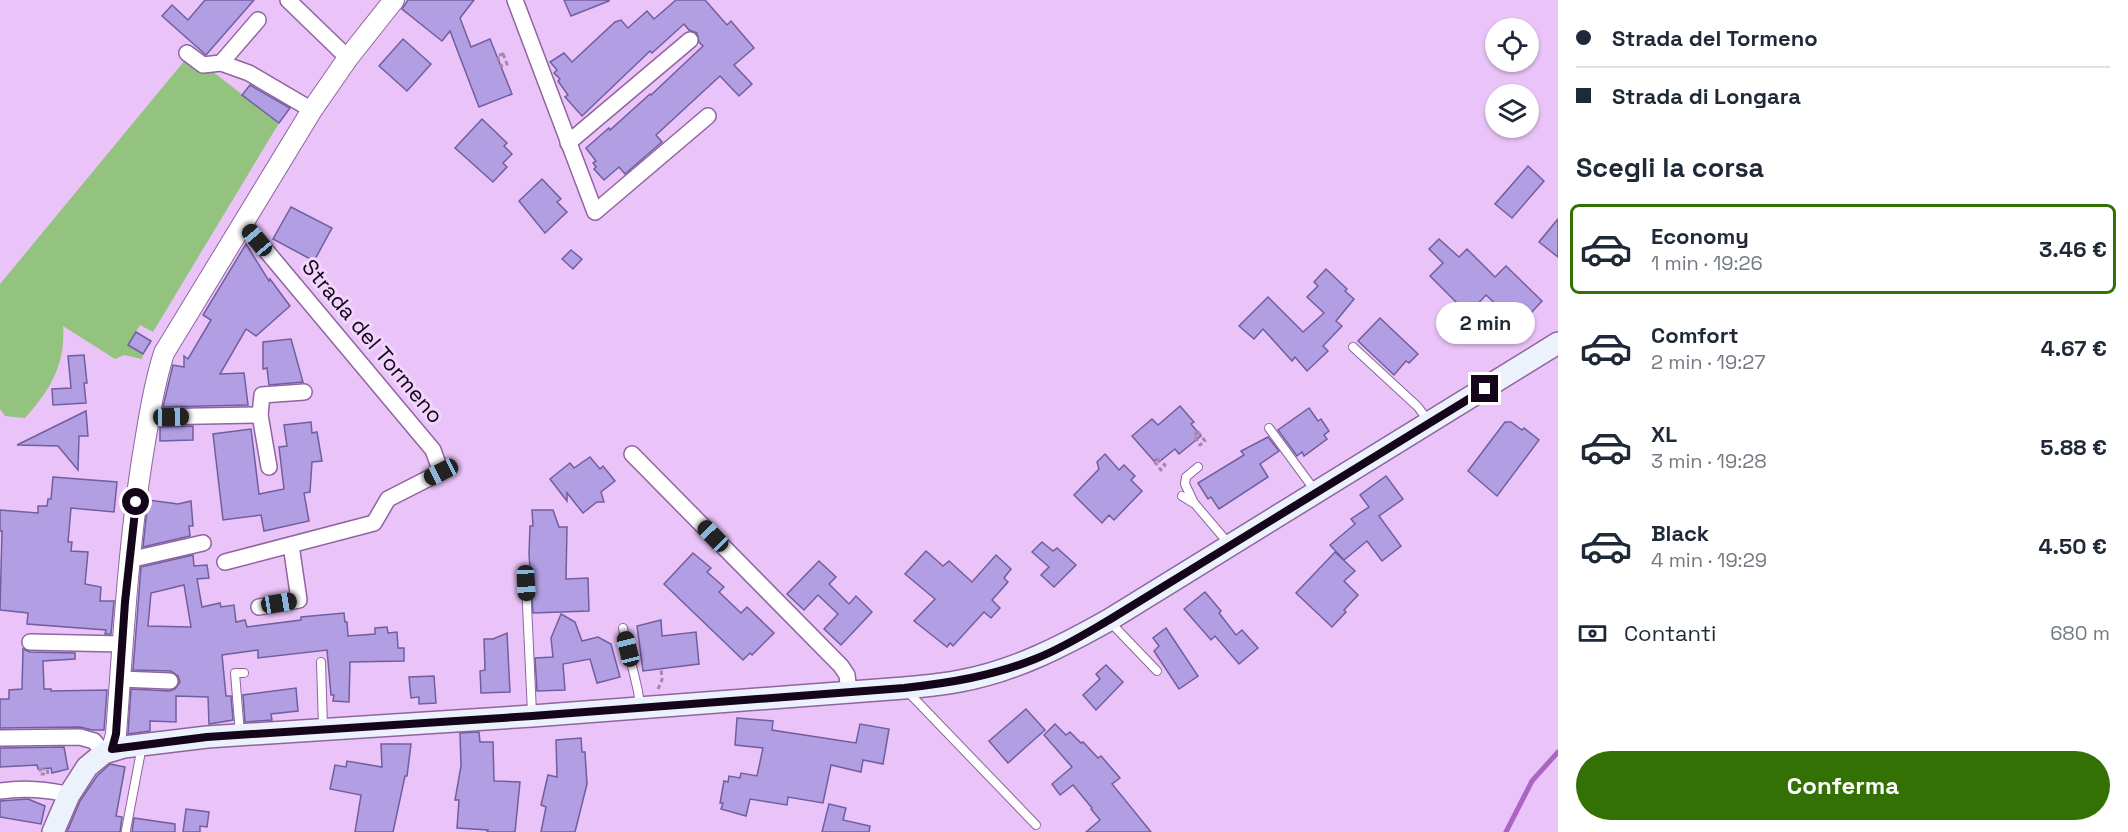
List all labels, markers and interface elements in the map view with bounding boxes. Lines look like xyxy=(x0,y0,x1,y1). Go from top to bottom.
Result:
map controls xyxy=(1485,18,1539,138)
button: locate xyxy=(1485,18,1539,72)
text: Strada del Tormeno xyxy=(1612,24,1818,52)
text: Strada di Longara xyxy=(1612,82,1801,110)
button: layers xyxy=(1485,84,1539,138)
text: Scegli la corsa xyxy=(1576,150,1764,185)
car xyxy=(239,220,275,260)
icon: car xyxy=(1579,222,1633,276)
text: Economy xyxy=(1651,222,1749,250)
text: 3.46 € xyxy=(2039,235,2107,263)
text: 1 min · 19:26 xyxy=(1651,250,1763,276)
street label: Strada del Tormeno xyxy=(296,253,450,429)
callout: 2 min xyxy=(1436,302,1534,344)
text: 2 min xyxy=(1460,310,1511,336)
icon: car xyxy=(1579,321,1633,375)
text: Comfort xyxy=(1651,321,1739,349)
text: 4.67 € xyxy=(2041,334,2107,362)
text: 2 min · 19:27 xyxy=(1651,349,1765,375)
route end xyxy=(1471,375,1498,402)
car xyxy=(153,408,189,426)
icon: car xyxy=(1579,420,1633,474)
text: XL xyxy=(1651,420,1677,448)
text: 5.88 € xyxy=(2040,433,2107,461)
text: 3 min · 19:28 xyxy=(1651,448,1767,474)
car xyxy=(421,456,461,488)
route start xyxy=(122,488,149,515)
car xyxy=(694,517,732,555)
icon: car xyxy=(1579,519,1633,573)
text: Black xyxy=(1651,519,1709,547)
text: 4.50 € xyxy=(2038,532,2107,560)
text: 4 min · 19:29 xyxy=(1651,547,1767,573)
car xyxy=(516,565,536,601)
car xyxy=(260,591,298,615)
icon: cash xyxy=(1576,617,1609,650)
text: Contanti xyxy=(1624,619,1716,647)
text: 680 m xyxy=(2050,620,2110,646)
car xyxy=(615,629,641,669)
button: Conferma xyxy=(1576,751,2110,820)

